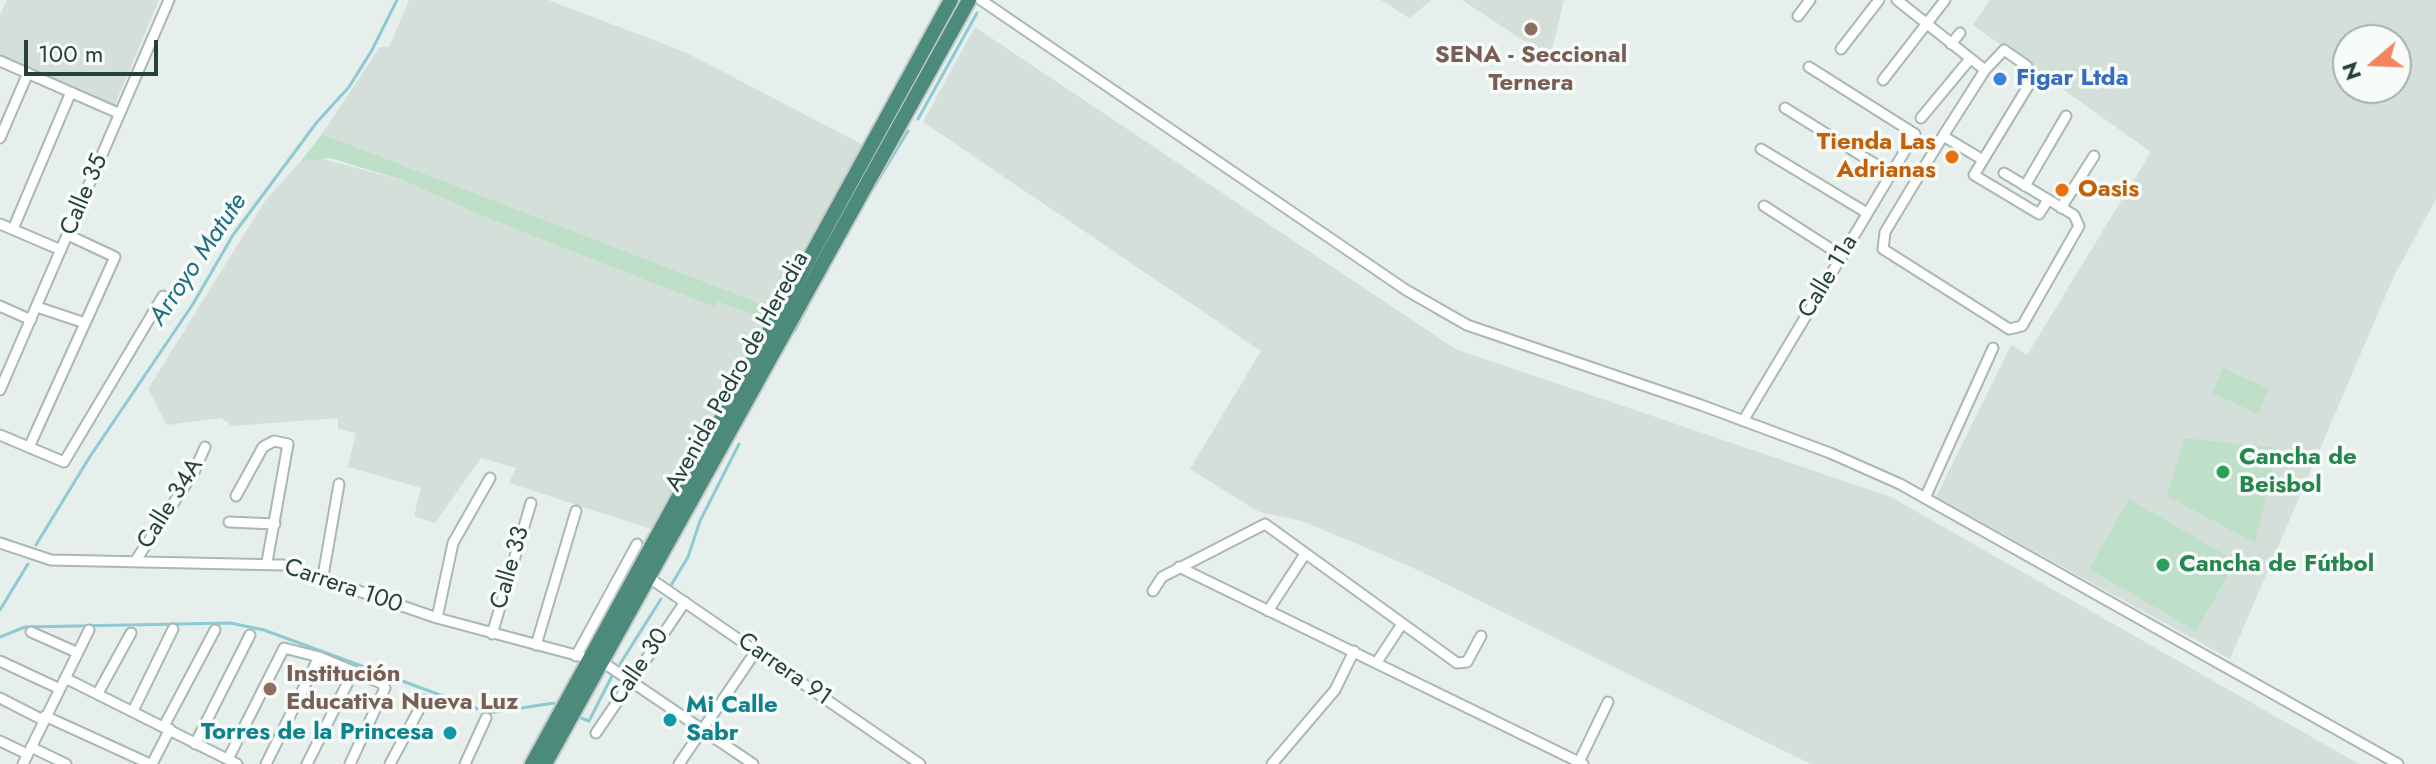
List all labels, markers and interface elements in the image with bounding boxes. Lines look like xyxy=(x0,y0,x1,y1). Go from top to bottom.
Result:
marker: SENA - Seccional Ternera xyxy=(1522,20,1540,38)
scale bar xyxy=(28,24,162,74)
north arrow xyxy=(2332,24,2412,104)
text: 100 m xyxy=(38,36,104,71)
place label: SENA - Seccional Ternera xyxy=(1435,42,1627,98)
text: N xyxy=(2333,58,2369,85)
place label: Figar Ltda xyxy=(2016,65,2129,93)
marker: Figar Ltda xyxy=(1991,70,2009,88)
place label: Tienda Las Adrianas xyxy=(1817,129,1936,185)
marker: Tienda Las Adrianas xyxy=(1943,148,1961,166)
street label: Calle 35 xyxy=(55,150,115,240)
place label: Oasis xyxy=(2078,176,2139,204)
marker: Oasis xyxy=(2053,181,2071,199)
water label: Arroyo Matute xyxy=(143,188,255,332)
street label: Calle 11a xyxy=(1793,230,1865,324)
street label: Avenida Pedro de Heredia xyxy=(660,247,816,497)
place label: Cancha de Beisbol xyxy=(2239,444,2357,500)
street label: Calle 34A xyxy=(132,453,210,555)
marker: Cancha de Beisbol xyxy=(2214,463,2232,481)
street label: Calle 33 xyxy=(485,523,537,613)
place label: Cancha de Fútbol xyxy=(2179,551,2374,579)
street label: Carrera 100 xyxy=(280,553,406,621)
marker: Cancha de Fútbol xyxy=(2154,556,2172,574)
street label: Calle 30 xyxy=(604,623,676,711)
street label: Carrera 91 xyxy=(731,627,837,713)
place label: Institución Educativa Nueva Luz xyxy=(286,661,518,717)
marker: Institución Educativa Nueva Luz xyxy=(261,680,279,698)
place label: Mi Calle Sabr xyxy=(686,692,778,748)
marker: Mi Calle Sabr xyxy=(661,711,679,729)
place label: Torres de la Princesa xyxy=(201,719,434,747)
marker: Torres de la Princesa xyxy=(441,724,459,742)

